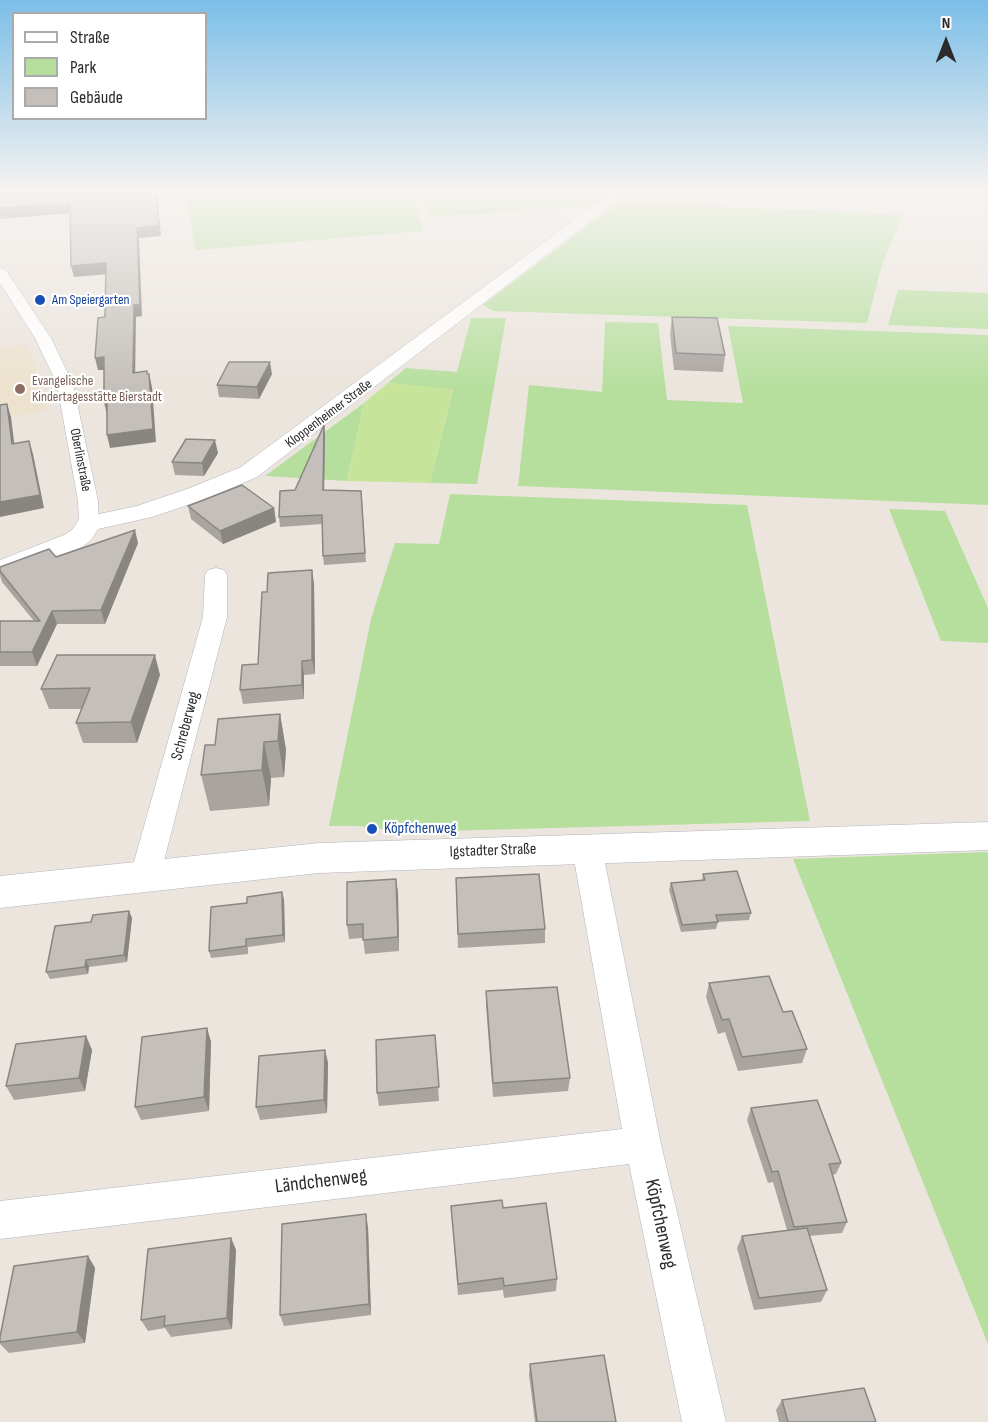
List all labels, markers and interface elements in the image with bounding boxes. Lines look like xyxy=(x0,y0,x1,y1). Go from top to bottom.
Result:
legend xyxy=(12,12,207,120)
north arrow xyxy=(916,12,976,72)
text: N xyxy=(942,14,950,33)
text: Straße xyxy=(70,27,110,48)
text: Park xyxy=(70,57,96,78)
text: Gebäude xyxy=(70,87,123,108)
place label: Am Speiergarten xyxy=(52,292,130,308)
marker: Am Speiergarten xyxy=(33,293,47,307)
place label: Evangelische Kindertagesstätte Bierstadt xyxy=(32,373,162,406)
street label: Kloppenheimer Straße xyxy=(282,376,376,452)
marker: Evangelische Kindertagesstätte Bierstadt xyxy=(13,382,27,396)
street label: Oberlinstraße xyxy=(66,427,94,493)
street label: Schreberweg xyxy=(168,689,204,763)
place label: Köpfchenweg xyxy=(384,819,457,839)
marker: Köpfchenweg xyxy=(365,822,379,836)
street label: Igstadter Straße xyxy=(449,840,537,862)
street label: Ländchenweg xyxy=(274,1164,368,1200)
street label: Köpfchenweg xyxy=(639,1177,681,1271)

